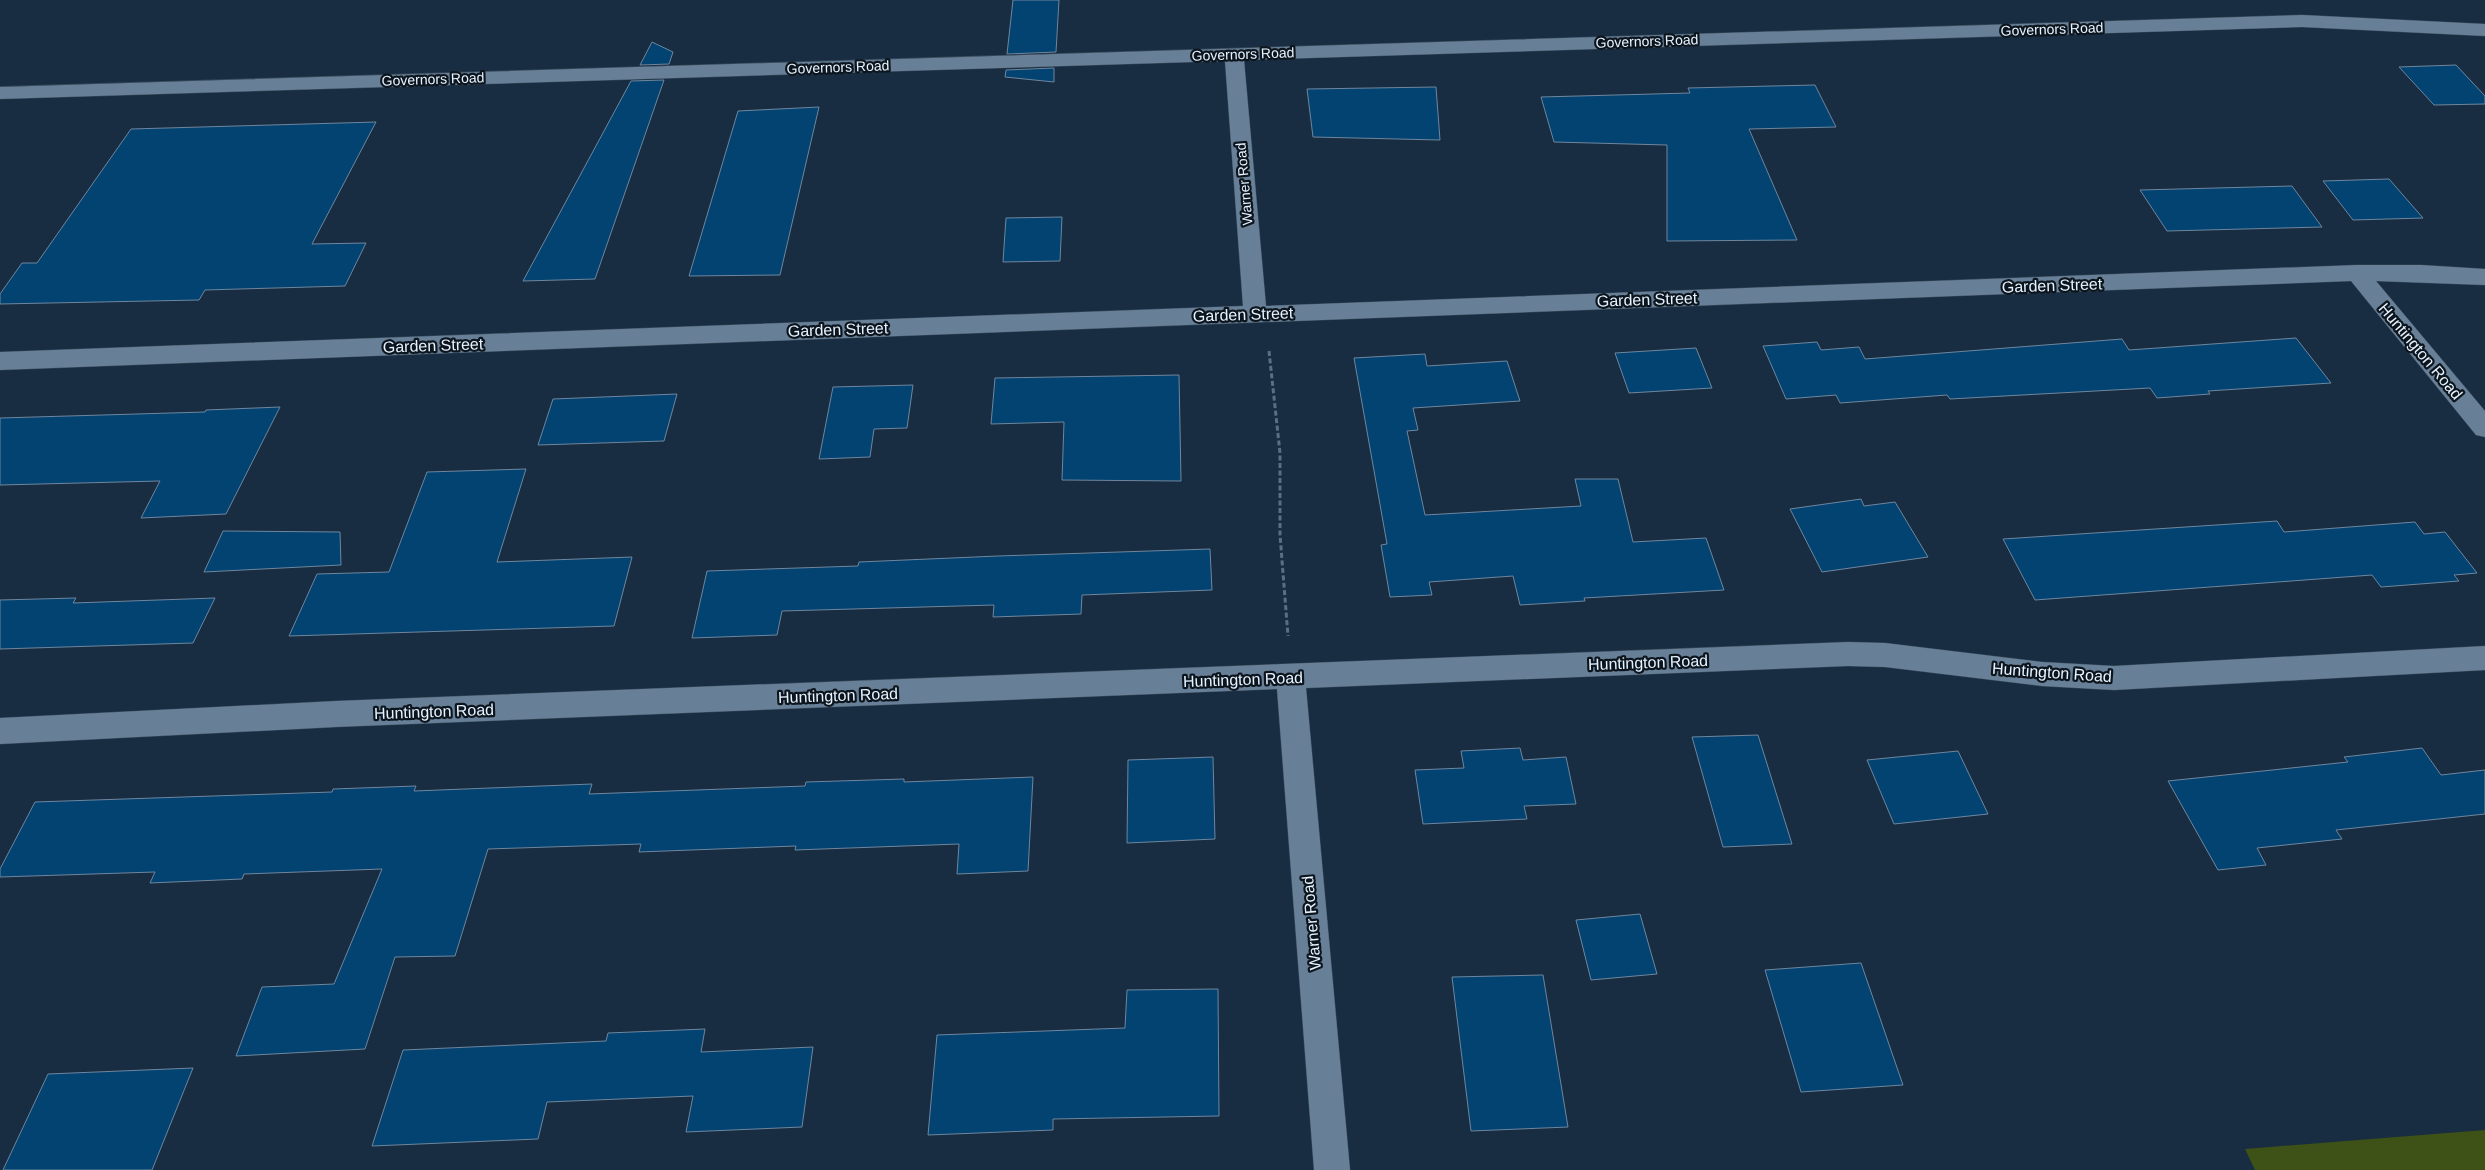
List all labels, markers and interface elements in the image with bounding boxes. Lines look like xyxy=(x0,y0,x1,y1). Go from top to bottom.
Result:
street label: Governors Road xyxy=(2000,19,2104,39)
street label: Governors Road xyxy=(1595,31,1699,51)
street label: Governors Road xyxy=(1191,44,1295,64)
street label: Governors Road xyxy=(786,57,890,77)
street label: Governors Road xyxy=(381,69,485,89)
street label: Warner Road xyxy=(1232,142,1256,226)
street label: Garden Street xyxy=(2002,275,2103,296)
street label: Garden Street xyxy=(1597,289,1698,310)
street label: Huntington Road xyxy=(2376,300,2466,403)
street label: Garden Street xyxy=(1193,304,1294,325)
street label: Garden Street xyxy=(788,319,889,340)
street label: Garden Street xyxy=(383,335,484,356)
street label: Huntington Road xyxy=(1588,652,1708,673)
street label: Huntington Road xyxy=(1991,660,2112,685)
street label: Huntington Road xyxy=(1183,669,1303,690)
street label: Huntington Road xyxy=(778,685,898,706)
street label: Huntington Road xyxy=(374,701,494,722)
street label: Warner Road xyxy=(1299,875,1324,971)

